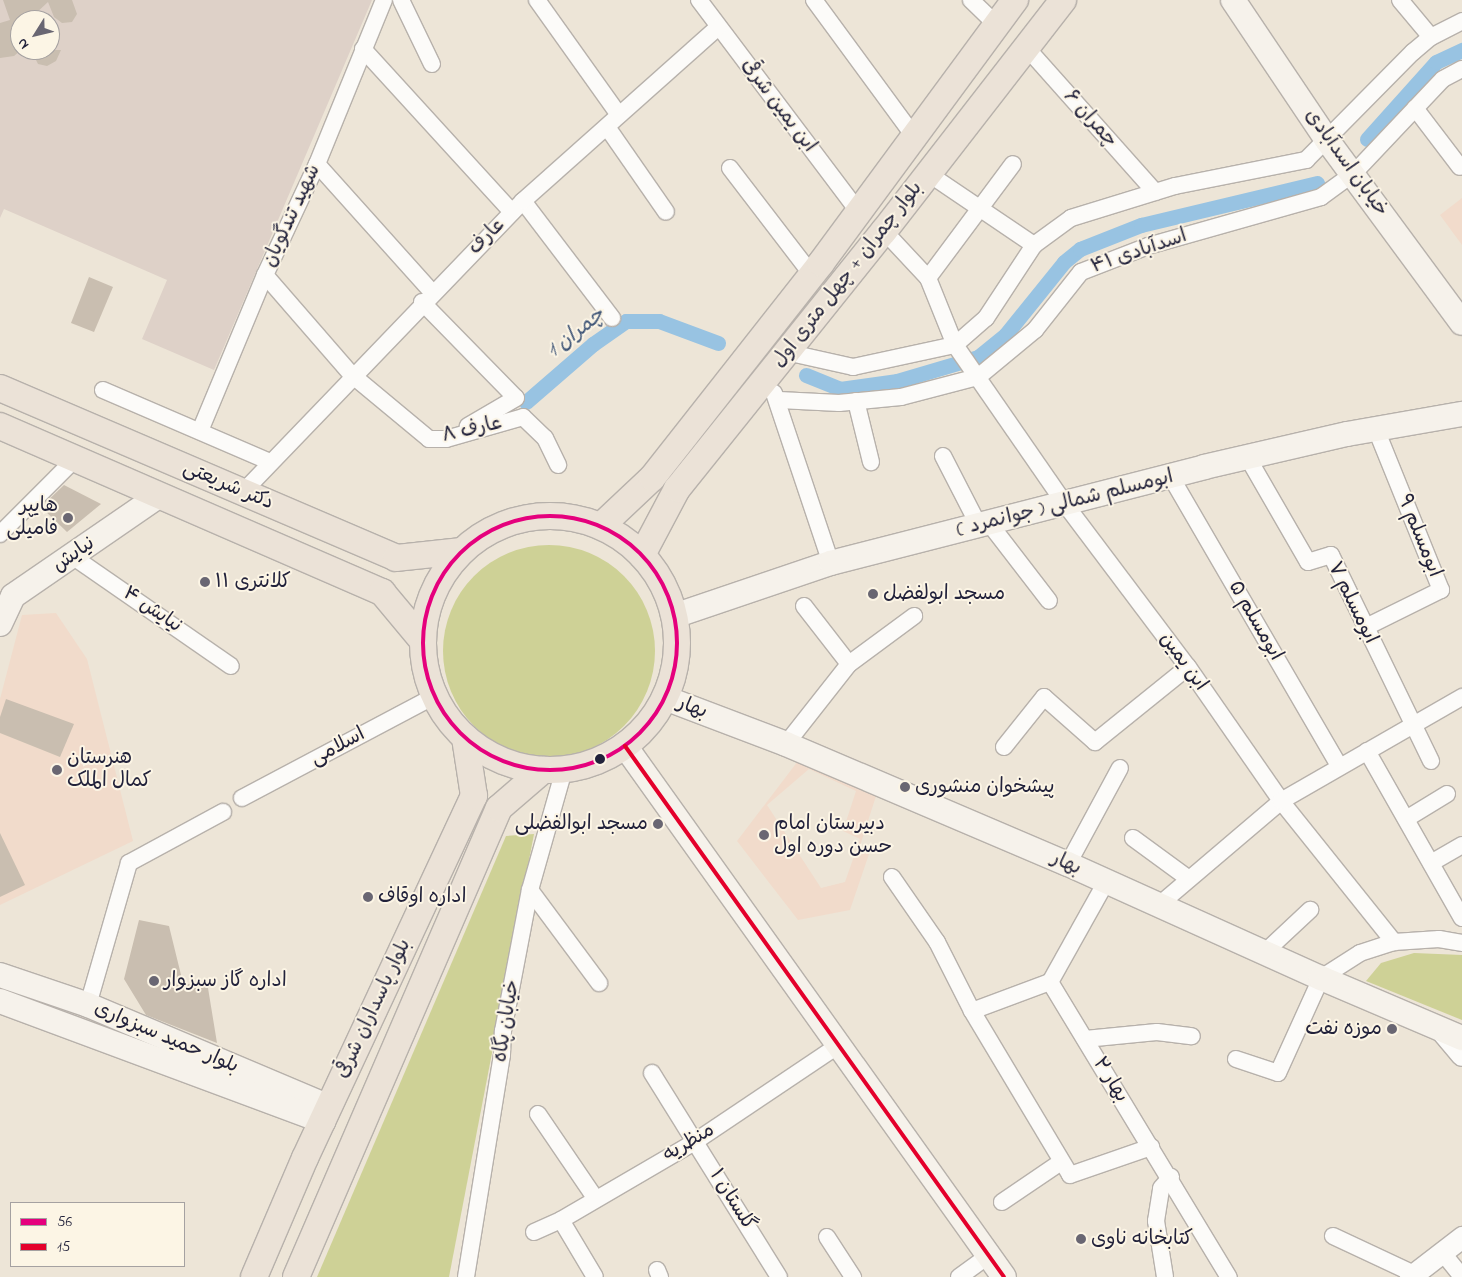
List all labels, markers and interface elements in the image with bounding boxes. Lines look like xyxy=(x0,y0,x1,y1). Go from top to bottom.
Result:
north arrow xyxy=(10,10,60,60)
text: N xyxy=(12,34,35,54)
street label: ابن یمین شرقی xyxy=(735,54,821,158)
street label: چمران ۶ xyxy=(1058,85,1122,153)
street label: خیابان اسدآبادی xyxy=(1299,105,1393,221)
street label: شهید تندگویان xyxy=(258,161,326,271)
street label: بلوار چمران + چهل متری اول xyxy=(768,177,928,373)
street label: عارف xyxy=(464,214,510,260)
street label: اسدآبادی ۴۱ xyxy=(1088,224,1190,280)
water label: چمران 1 xyxy=(542,303,610,363)
street label: عارف ۸ xyxy=(440,411,504,449)
street label: دکتر شریعتی xyxy=(179,456,277,516)
street label: ابومسلم شمالی ( جوانمرد ) xyxy=(954,465,1176,543)
street label: ابومسلم ۹ xyxy=(1392,491,1446,581)
place label: هایپر فامیلی xyxy=(6,494,58,541)
marker: هایپر فامیلی xyxy=(62,512,74,524)
street label: نیایش xyxy=(48,532,100,578)
street label: ابومسلم ۷ xyxy=(1322,558,1382,648)
place label: کلانتری ۱۱ xyxy=(215,570,291,594)
marker: کلانتری ۱۱ xyxy=(199,576,211,588)
street label: ابومسلم ۵ xyxy=(1223,577,1287,665)
street label: نیایش ۴ xyxy=(118,582,186,638)
place label: مسجد ابولفضل xyxy=(883,582,1005,606)
marker: مسجد ابولفضل xyxy=(867,588,879,600)
street label: ابن یمین xyxy=(1154,628,1212,696)
street label: بهار xyxy=(674,691,710,725)
street label: اسلامی xyxy=(307,723,369,771)
place label: هنرستان کمال الملک xyxy=(67,746,151,793)
unlabelled marker xyxy=(595,754,605,764)
marker: هنرستان کمال الملک xyxy=(51,764,63,776)
place label: پیشخوان منشوری xyxy=(915,775,1055,799)
marker: پیشخوان منشوری xyxy=(899,781,911,793)
place label: مسجد ابوالفضلی xyxy=(515,812,648,836)
place label: دبیرستان امام حسن دوره اول xyxy=(774,812,892,859)
marker: مسجد ابوالفضلی xyxy=(652,818,664,830)
marker: دبیرستان امام حسن دوره اول xyxy=(758,829,770,841)
street label: بهار xyxy=(1047,847,1085,881)
place label: اداره اوقاف xyxy=(378,885,467,909)
marker: اداره اوقاف xyxy=(362,891,374,903)
street label: بلوار پاسداران شرقی xyxy=(331,935,417,1083)
place label: اداره گاز سبزوار xyxy=(164,969,287,993)
marker: اداره گاز سبزوار xyxy=(148,975,160,987)
street label: خیابان پگاه xyxy=(489,978,525,1064)
street label: بلوار حمید سبزواری xyxy=(90,997,242,1079)
place label: موزه نفت xyxy=(1305,1017,1382,1041)
marker: موزه نفت xyxy=(1386,1023,1398,1035)
street label: بهار ۲ xyxy=(1087,1053,1133,1107)
street label: منظریه xyxy=(659,1118,719,1168)
street label: گلستان ۱ xyxy=(704,1165,760,1235)
legend xyxy=(10,1202,185,1267)
text: 56 xyxy=(57,1211,72,1233)
place label: کتابخانه ناوی xyxy=(1091,1227,1193,1251)
marker: کتابخانه ناوی xyxy=(1075,1233,1087,1245)
text: 15 xyxy=(57,1236,70,1258)

